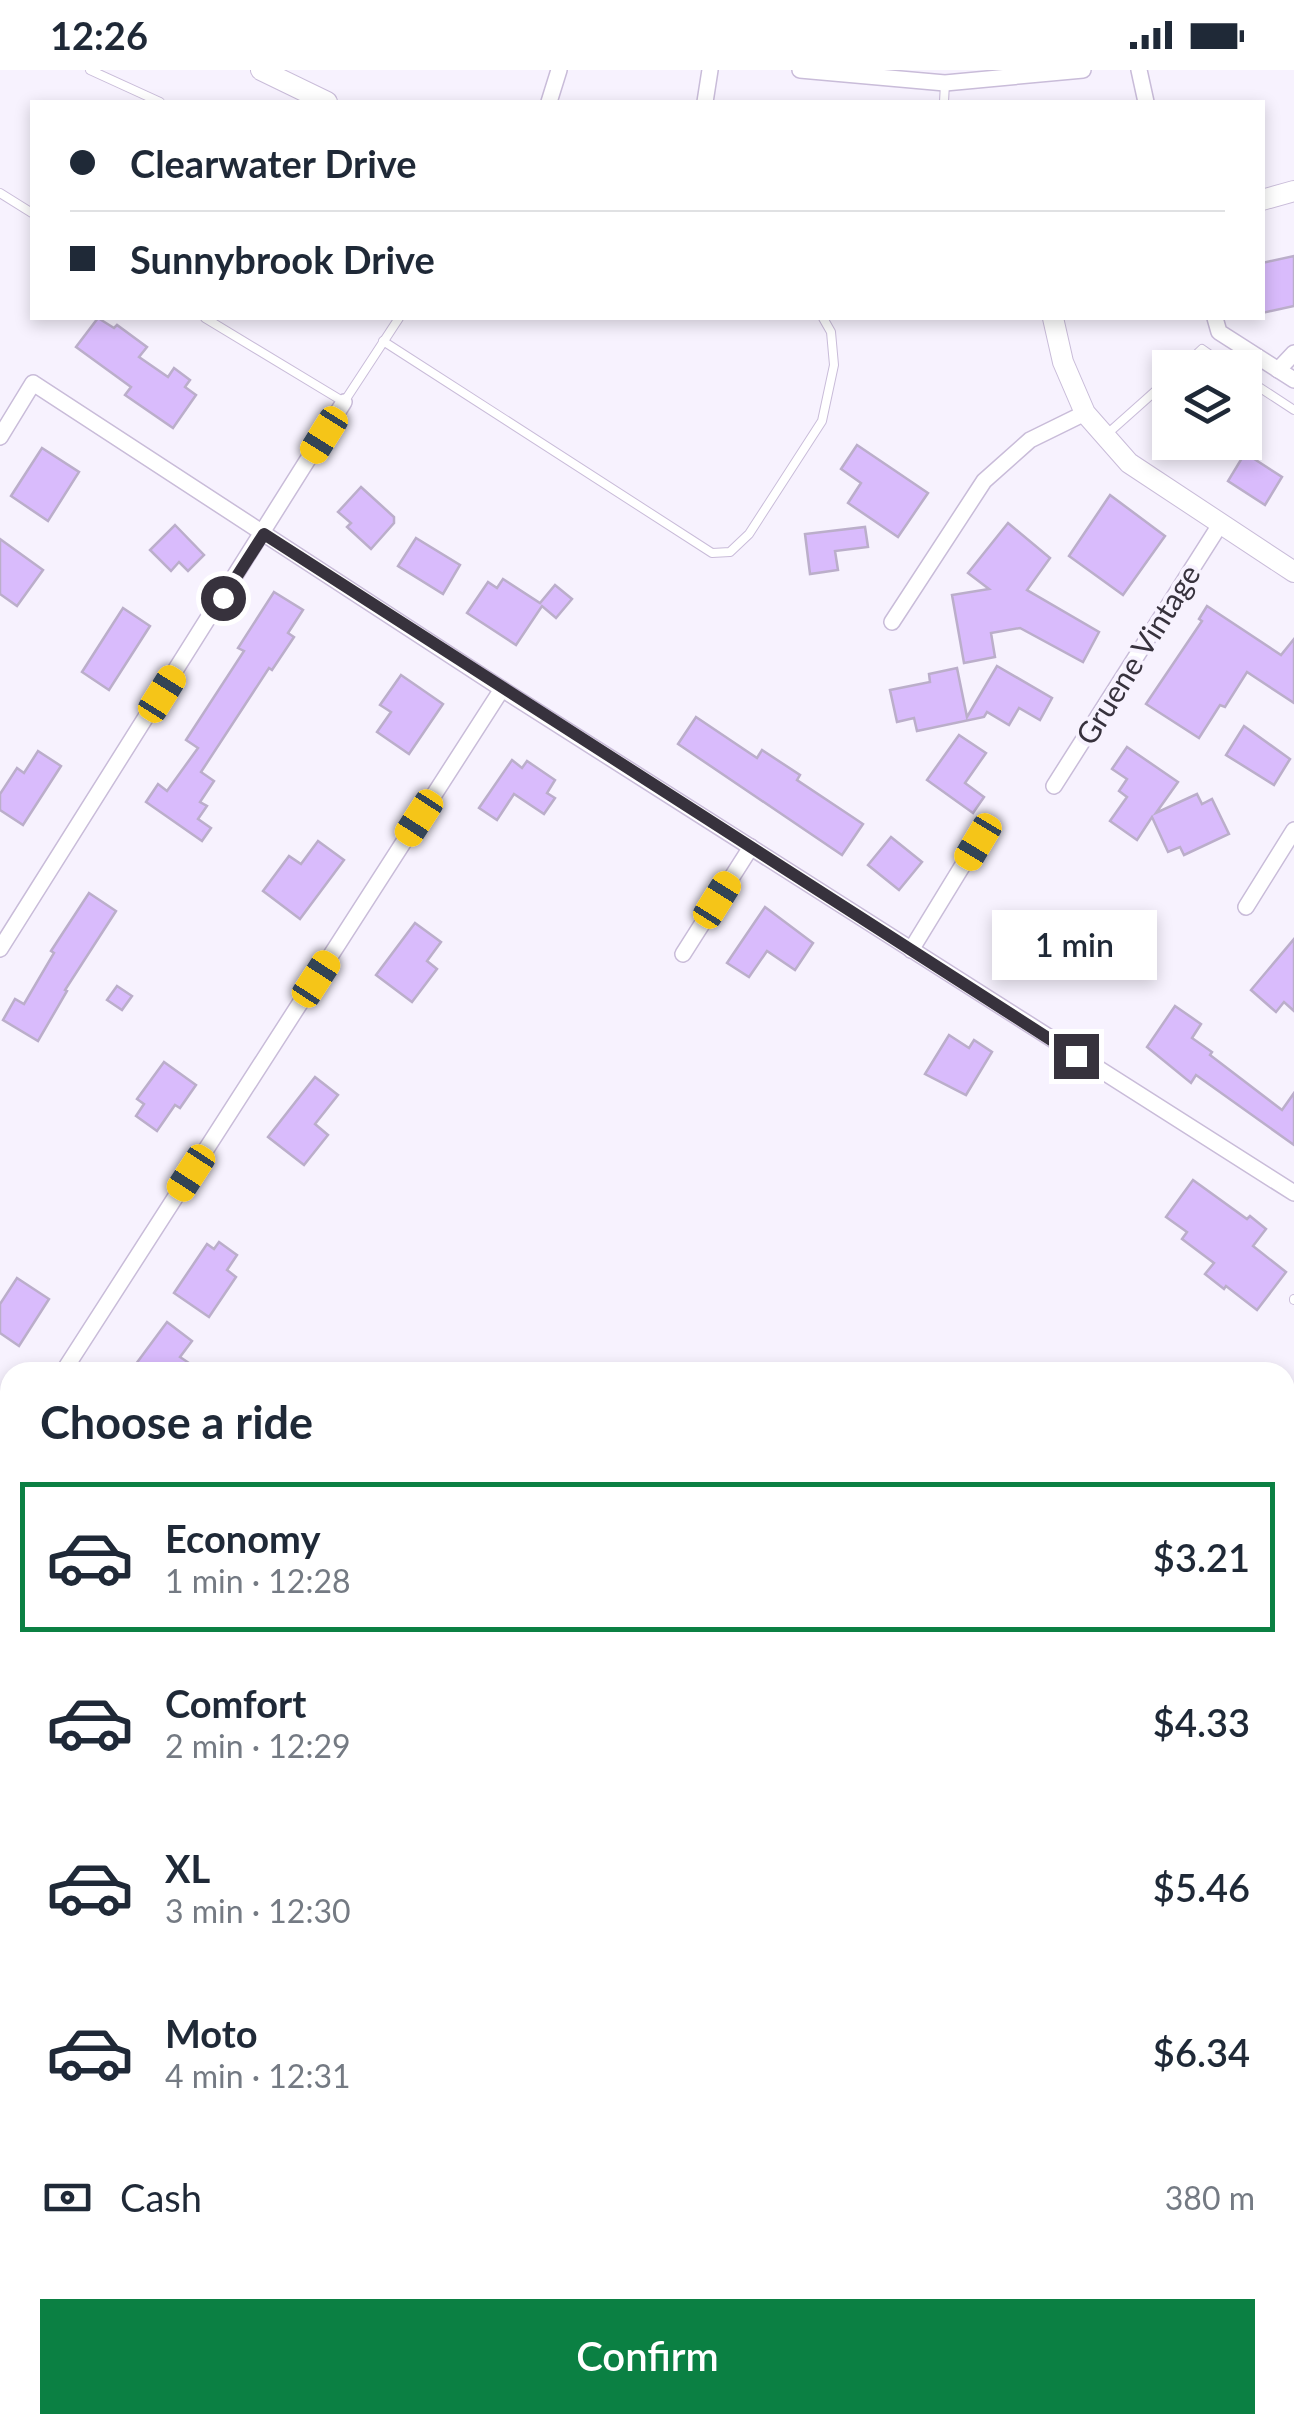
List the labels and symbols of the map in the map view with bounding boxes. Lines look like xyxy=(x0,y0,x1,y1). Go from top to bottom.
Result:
car xyxy=(295,402,353,468)
street label: Gruene Vintage xyxy=(1067,557,1207,751)
route start xyxy=(201,576,246,621)
car xyxy=(133,661,191,727)
car xyxy=(390,785,448,851)
car xyxy=(950,809,1006,875)
car xyxy=(688,867,746,933)
callout: 1 min xyxy=(994,911,1158,981)
car xyxy=(287,946,345,1012)
route end xyxy=(1054,1034,1099,1079)
car xyxy=(162,1140,220,1206)

